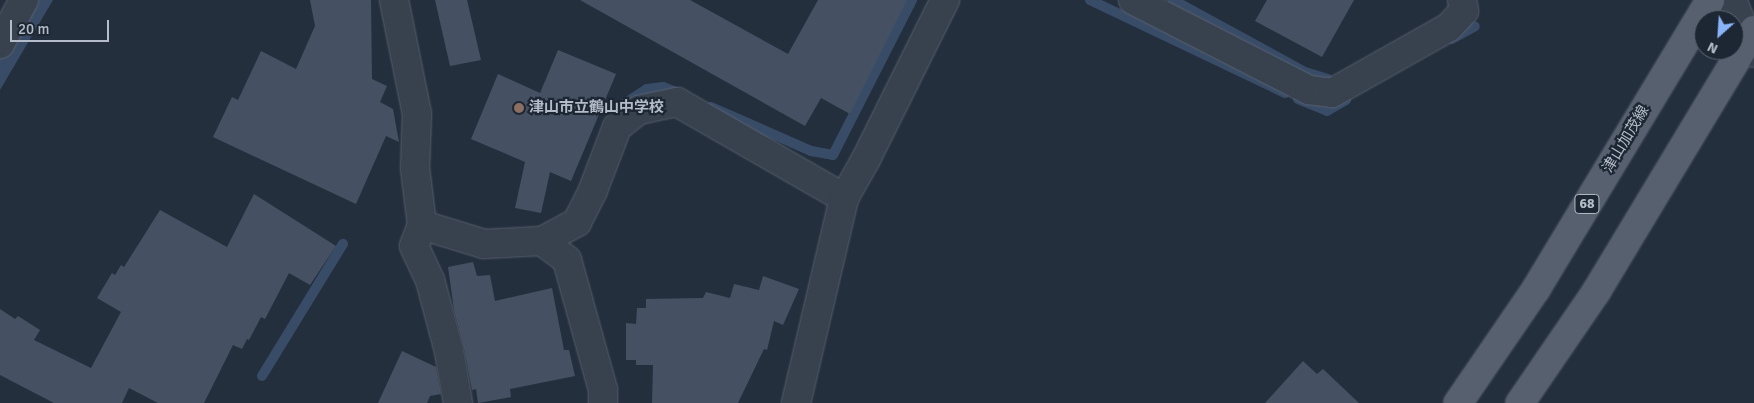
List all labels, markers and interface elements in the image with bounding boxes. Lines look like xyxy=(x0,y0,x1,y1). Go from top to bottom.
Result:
scale bar xyxy=(12,10,111,42)
north arrow xyxy=(1694,10,1744,60)
text: 20 m xyxy=(18,20,49,38)
text: N xyxy=(1705,38,1721,58)
place label: 津山市立鶴山中学校 xyxy=(529,99,664,117)
marker: 津山市立鶴山中学校 xyxy=(513,102,525,114)
street label: 津山加茂線 xyxy=(1599,102,1653,176)
road number: 68 xyxy=(1573,192,1601,215)

